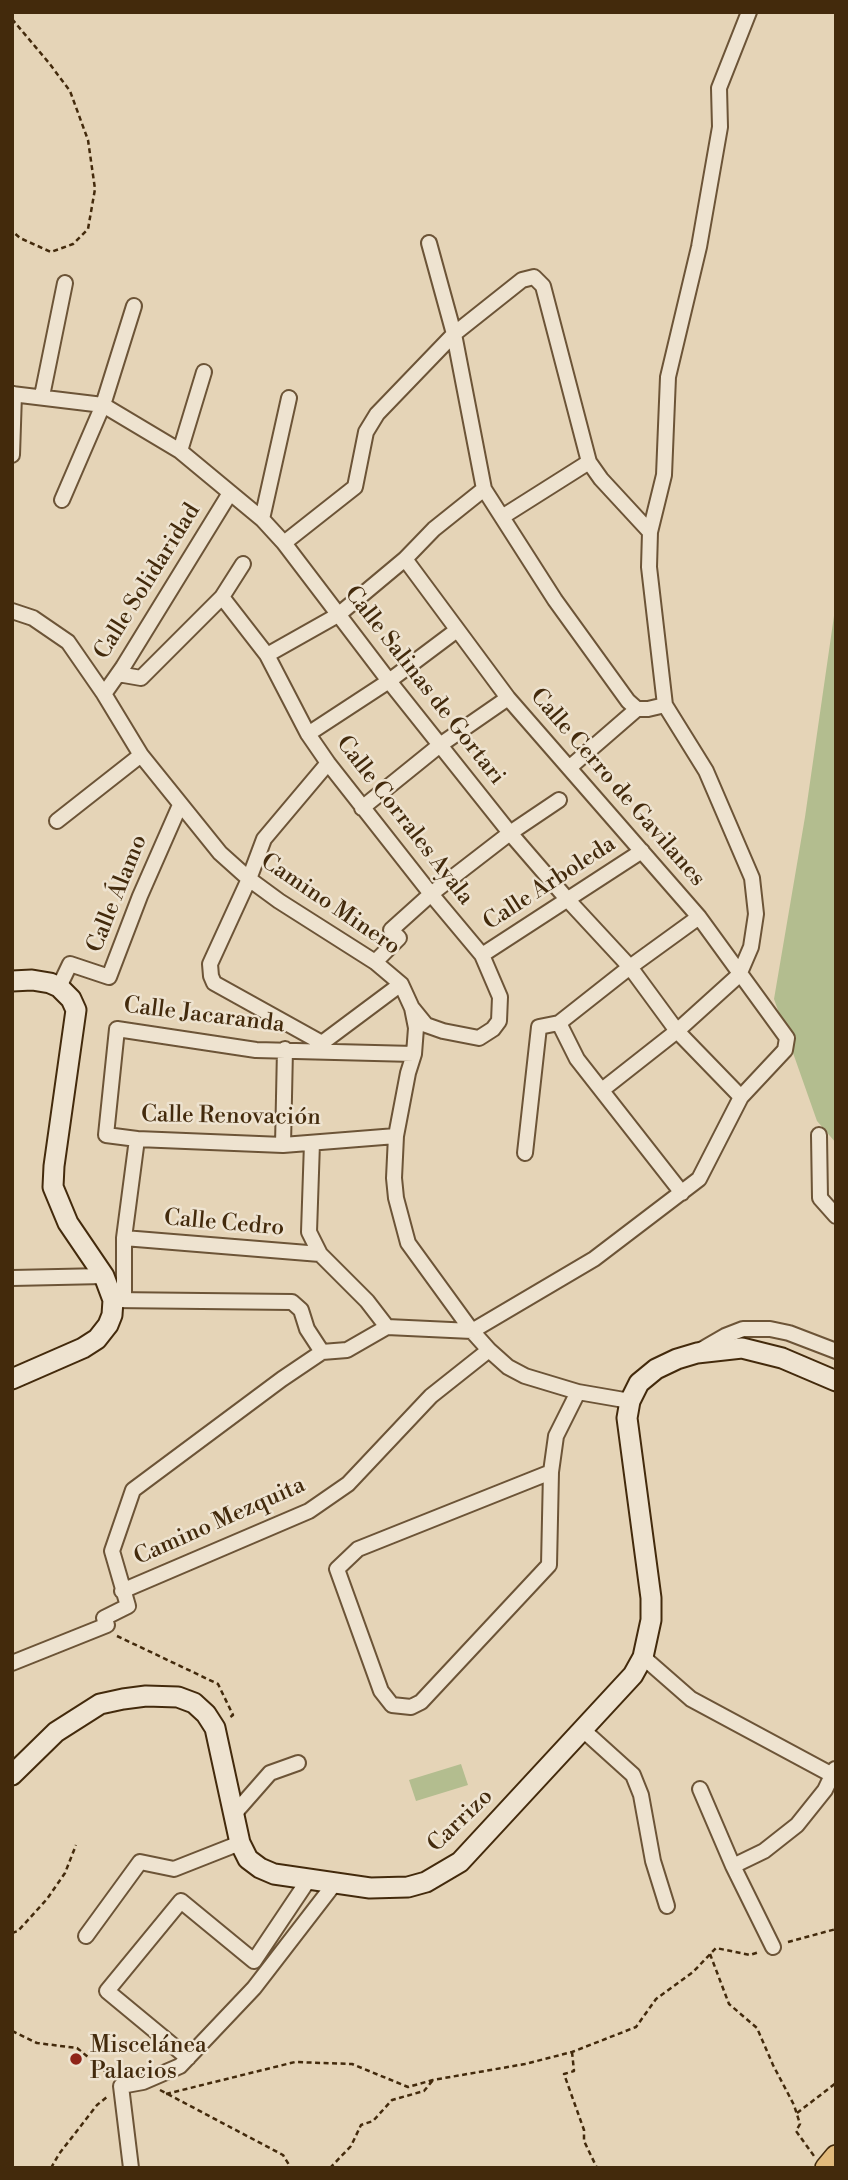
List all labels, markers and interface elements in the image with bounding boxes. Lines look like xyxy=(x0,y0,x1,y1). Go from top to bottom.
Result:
street label: Calle Solidaridad xyxy=(89,499,207,665)
street label: Calle Salinas de Gortari xyxy=(338,581,510,791)
street label: Calle Cerro de Gavilanes xyxy=(524,683,710,893)
street label: Calle Corrales Ayala xyxy=(329,731,479,911)
street label: Calle Álamo xyxy=(82,831,154,957)
street label: Calle Arboleda xyxy=(479,831,621,937)
street label: Camino Minero xyxy=(255,848,405,962)
street label: Calle Jacaranda xyxy=(122,992,286,1040)
street label: Calle Renovación xyxy=(141,1102,321,1132)
street label: Calle Cedro xyxy=(163,1205,285,1243)
street label: Camino Mezquita xyxy=(130,1472,310,1572)
street label: Carrizo xyxy=(423,1783,499,1859)
place label: Miscelánea Palacios xyxy=(90,2032,207,2086)
marker: Miscelánea Palacios xyxy=(68,2051,84,2067)

